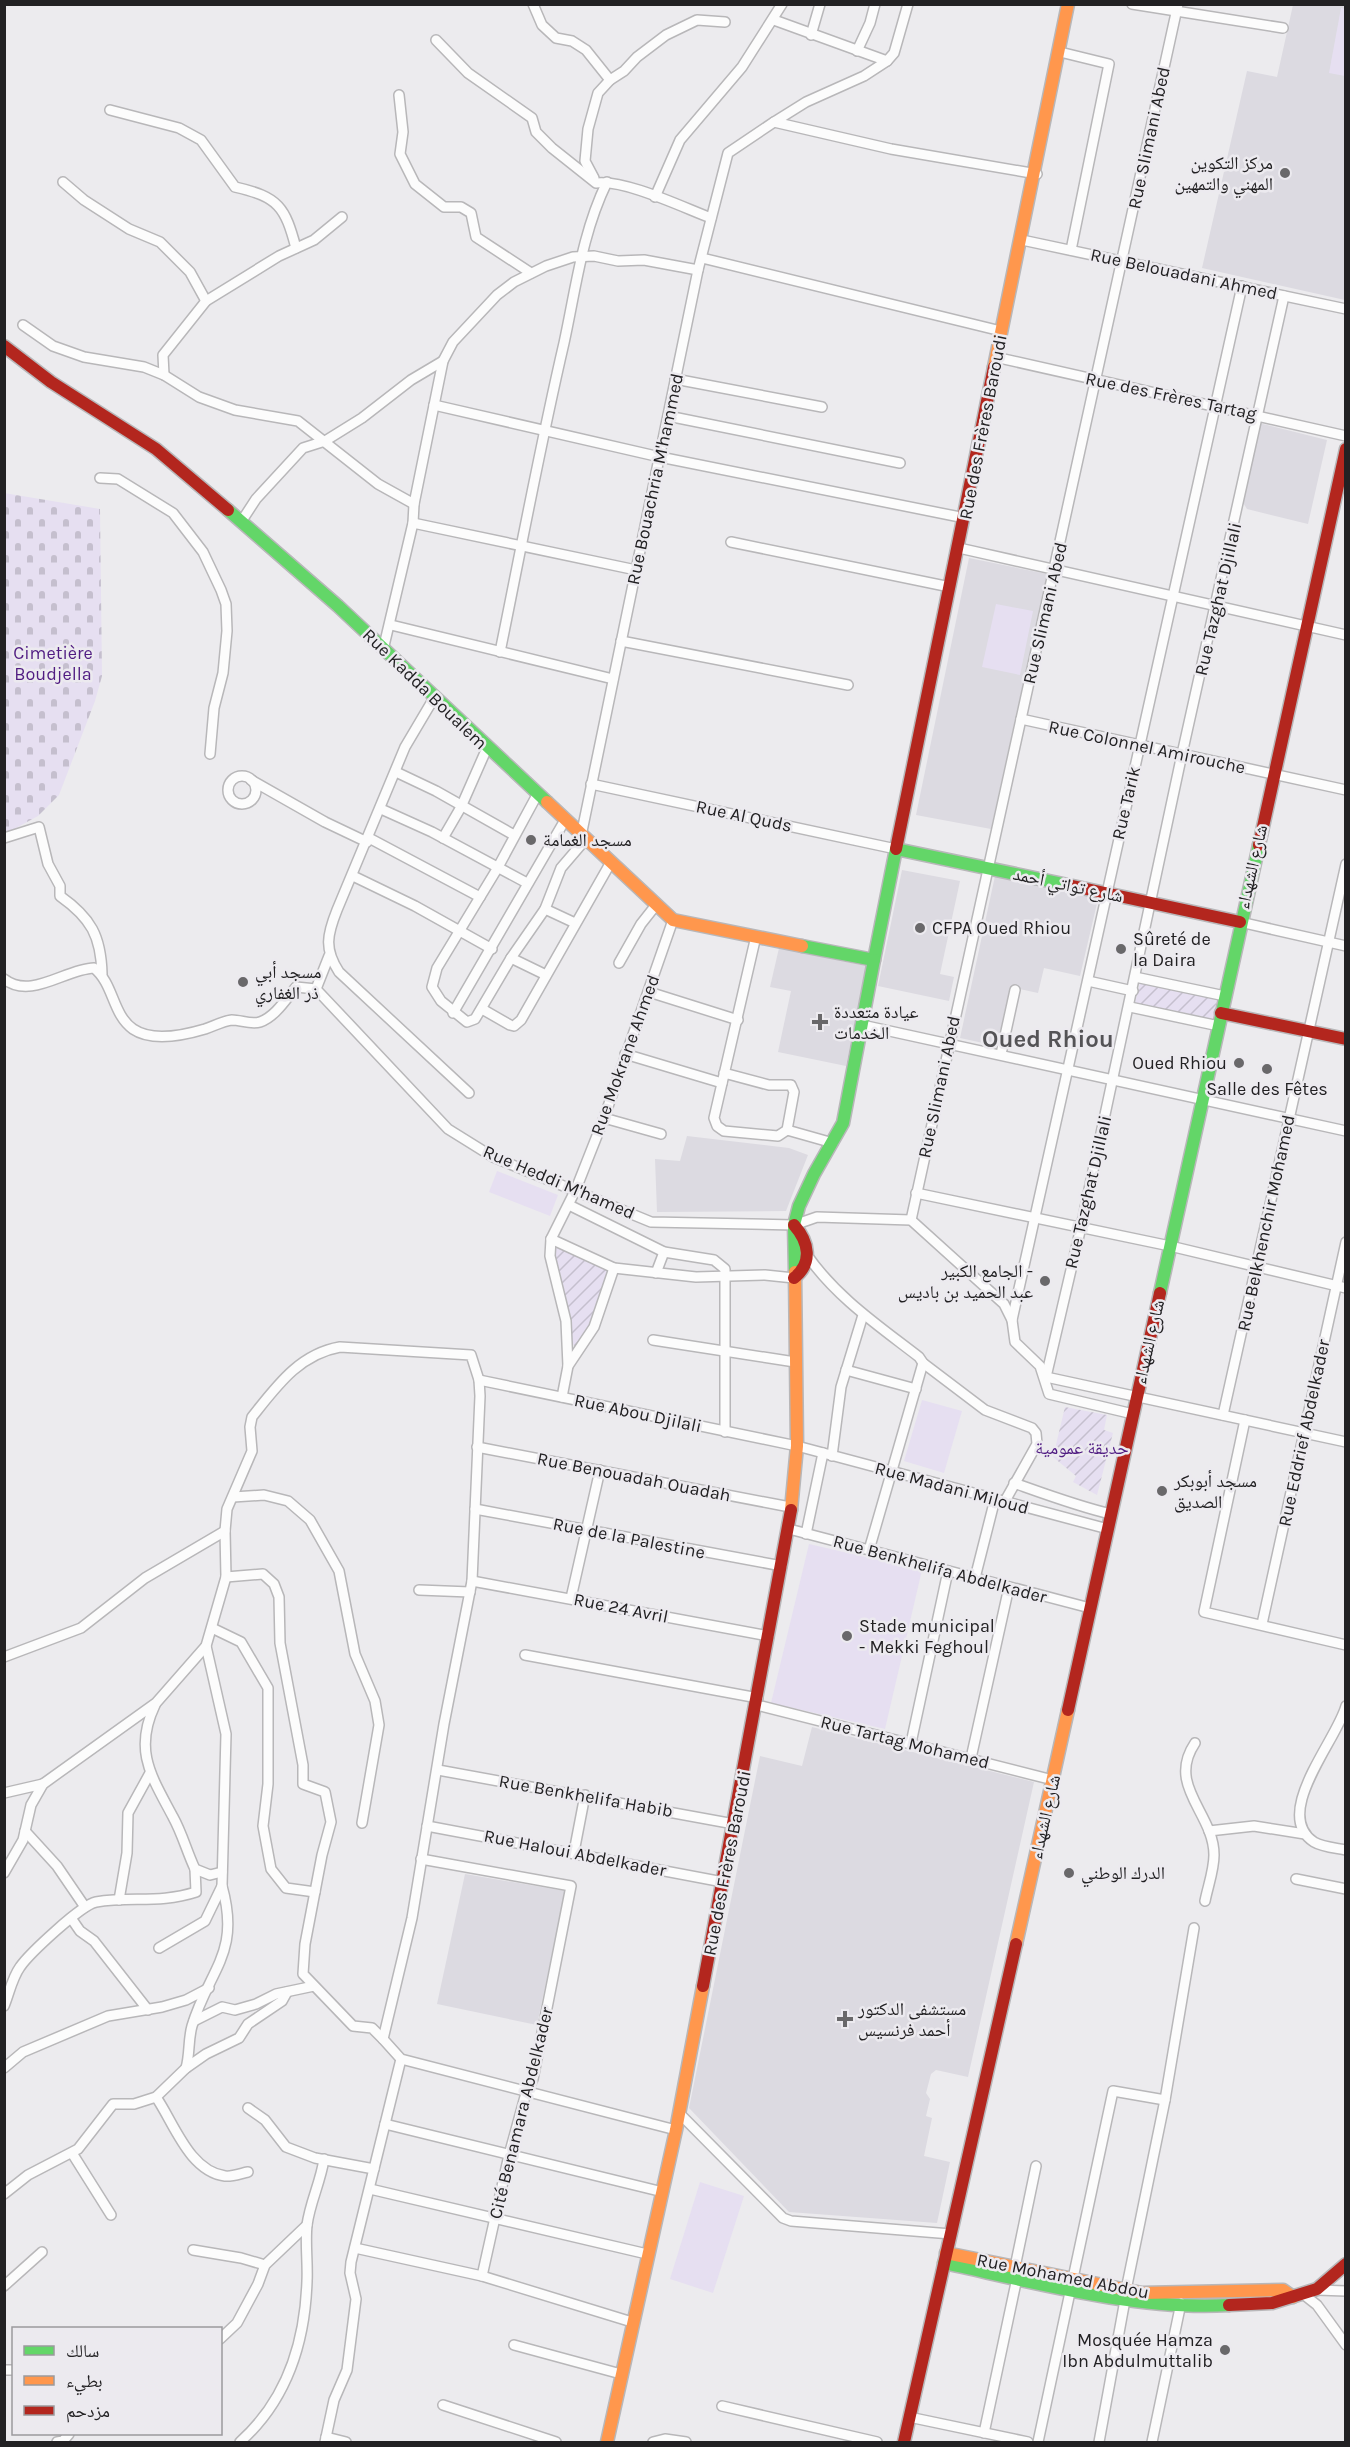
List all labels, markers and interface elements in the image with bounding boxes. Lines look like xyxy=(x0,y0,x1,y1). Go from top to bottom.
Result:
street label: Rue Slimani Abed xyxy=(1123,65,1175,211)
place label: مركز التكوين المهني والتمهين xyxy=(1174,152,1273,199)
marker: مركز التكوين المهني والتمهين xyxy=(1278,166,1292,180)
street label: Rue Belouadani Ahmed xyxy=(1088,243,1280,305)
street label: Rue des Frères Baroudi xyxy=(954,333,1012,521)
street label: Rue des Frères Tartag xyxy=(1083,367,1259,425)
street label: Rue Bouachria M'hammed xyxy=(622,371,688,587)
street label: Rue Tazghat Djillali xyxy=(1190,520,1246,678)
street label: Rue Slimani Abed xyxy=(1018,540,1072,686)
street label: Rue Kadda Boualem xyxy=(358,624,492,754)
park label: Cimetière Boudjella xyxy=(13,642,93,685)
street label: Rue Colonnel Amirouche xyxy=(1047,715,1247,779)
street label: Rue Tarik xyxy=(1107,764,1145,842)
street label: Rue Al Quds xyxy=(694,795,794,837)
street label: شارع الشهداء xyxy=(1232,823,1272,911)
place label: مسجد الغمامة xyxy=(543,829,632,851)
marker: مسجد الغمامة xyxy=(524,833,538,847)
street label: شارع تواتي أحمد xyxy=(1010,863,1125,911)
place label: CFPA Oued Rhiou xyxy=(932,917,1071,939)
marker: CFPA Oued Rhiou xyxy=(913,921,927,935)
place label: Sûreté de la Daira xyxy=(1133,928,1211,971)
marker: Sûreté de la Daira xyxy=(1114,942,1128,956)
place label: مسجد أبي ذر الغفاري xyxy=(255,961,322,1008)
street label: Rue Mokrane Ahmed xyxy=(586,972,664,1138)
marker: مسجد أبي ذر الغفاري xyxy=(236,975,250,989)
place label: عيادة متعددة الخدمات xyxy=(834,1001,919,1044)
marker: عيادة متعددة الخدمات xyxy=(811,1013,829,1031)
street label: Rue Slimani Abed xyxy=(913,1014,965,1160)
district label: Oued Rhiou xyxy=(982,1025,1114,1053)
place label: Oued Rhiou xyxy=(1132,1052,1227,1074)
marker: Oued Rhiou xyxy=(1232,1056,1246,1070)
marker: Salle des Fêtes xyxy=(1260,1062,1274,1076)
place label: Salle des Fêtes xyxy=(1206,1078,1328,1100)
street label: Rue Tazghat Djillali xyxy=(1060,1113,1116,1271)
street label: Rue Belkhenchir Mohamed xyxy=(1232,1113,1300,1333)
street label: Rue Heddi M'hamed xyxy=(480,1140,638,1224)
place label: الجامع الكبير - عبد الحميد بن باديس xyxy=(898,1260,1033,1303)
marker: الجامع الكبير - عبد الحميد بن باديس xyxy=(1038,1274,1052,1288)
street label: شارع الشهداء xyxy=(1129,1298,1169,1386)
street label: Rue Eddrief Abdelkader xyxy=(1273,1337,1335,1529)
street label: Rue Abou Djilali xyxy=(572,1389,704,1437)
park label: حديقة عمومية xyxy=(1035,1437,1129,1459)
street label: Rue Benouadah Ouadah xyxy=(535,1447,733,1507)
street label: Rue Madani Miloud xyxy=(872,1457,1032,1519)
place label: مسجد أبوبكر الصديق xyxy=(1173,1470,1257,1513)
marker: مسجد أبوبكر الصديق xyxy=(1155,1484,1169,1498)
street label: Rue de la Palestine xyxy=(551,1512,707,1564)
street label: Rue Benkhelifa Abdelkader xyxy=(831,1530,1050,1608)
street label: Rue 24 Avril xyxy=(572,1588,670,1628)
place label: Stade municipal - Mekki Feghoul xyxy=(859,1615,995,1658)
marker: Stade municipal - Mekki Feghoul xyxy=(840,1629,854,1643)
street label: Rue Tartag Mohamed xyxy=(818,1710,992,1774)
street label: Rue des Frères Baroudi xyxy=(698,1769,756,1957)
street label: Rue Benkhelifa Habib xyxy=(497,1770,675,1822)
street label: شارع الشهداء xyxy=(1025,1773,1065,1861)
street label: Rue Haloui Abdelkader xyxy=(482,1825,668,1882)
place label: الدرك الوطني xyxy=(1081,1862,1165,1888)
marker: الدرك الوطني xyxy=(1062,1866,1076,1880)
place label: مستشفى الدكتور أحمد فرنسيس xyxy=(857,1998,966,2041)
street label: Cité Benamara Abdelkader xyxy=(484,2004,558,2221)
marker: مستشفى الدكتور أحمد فرنسيس xyxy=(836,2010,854,2028)
street label: Rue Mohamed Abdou xyxy=(975,2249,1151,2303)
legend xyxy=(12,2327,222,2435)
place label: Mosquée Hamza Ibn Abdulmuttalib xyxy=(1062,2329,1213,2372)
text: سالك xyxy=(66,2340,99,2362)
marker: Mosquée Hamza Ibn Abdulmuttalib xyxy=(1218,2343,1232,2357)
text: بطيء xyxy=(66,2370,103,2396)
text: مزدحم xyxy=(66,2400,110,2423)

